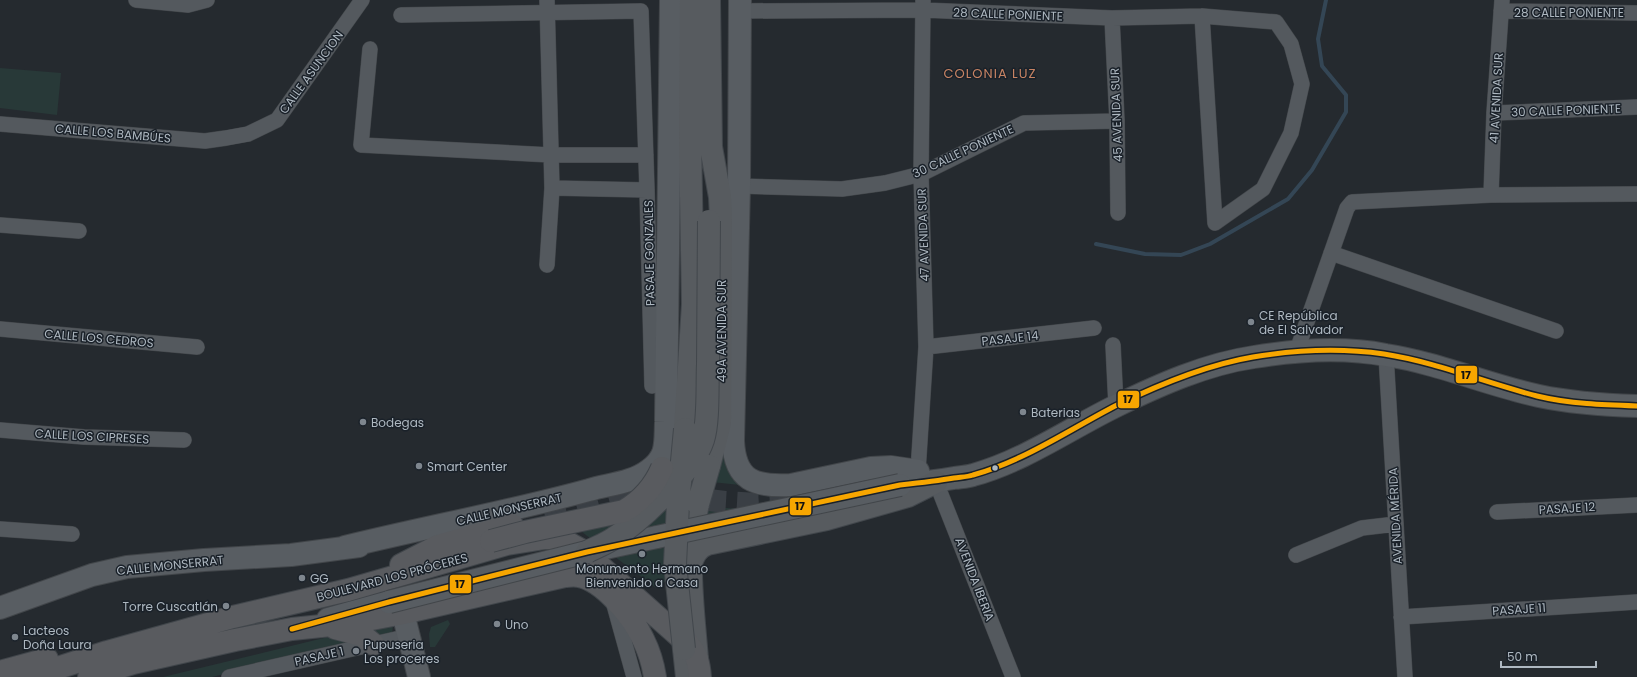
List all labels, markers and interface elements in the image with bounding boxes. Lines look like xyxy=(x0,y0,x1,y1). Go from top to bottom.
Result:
street label: 28 CALLE PONIENTE xyxy=(953,4,1063,24)
street label: 28 CALLE PONIENTE xyxy=(1514,4,1624,21)
street label: CALLE ASUNCION xyxy=(275,27,347,117)
street label: 41 AVENIDA SUR xyxy=(1485,52,1507,144)
district label: COLONIA LUZ xyxy=(943,64,1037,83)
street label: 45 AVENIDA SUR xyxy=(1106,68,1126,162)
street label: 30 CALLE PONIENTE xyxy=(1511,100,1621,120)
street label: CALLE LOS BAMBÚES xyxy=(54,119,172,147)
street label: 30 CALLE PONIENTE xyxy=(910,120,1016,182)
street label: 47 AVENIDA SUR xyxy=(913,188,933,282)
street label: PASAJE GONZALES xyxy=(640,200,658,306)
street label: 49A AVENIDA SUR xyxy=(713,280,730,382)
place label: CE República de El Salvador xyxy=(1259,307,1344,338)
marker: CE República de El Salvador xyxy=(1246,317,1256,327)
street label: CALLE LOS CEDROS xyxy=(44,325,154,351)
street label: PASAJE 14 xyxy=(981,327,1040,349)
line badge: 17 xyxy=(1455,365,1478,384)
text: 17 xyxy=(1461,367,1471,383)
line badge: 17 xyxy=(1117,390,1140,409)
text: 17 xyxy=(1123,391,1133,407)
place label: Baterias xyxy=(1031,404,1080,421)
marker: Baterias xyxy=(1018,407,1028,417)
place label: Bodegas xyxy=(371,414,424,431)
marker: Bodegas xyxy=(358,417,368,427)
street label: CALLE LOS CIPRESES xyxy=(34,425,150,447)
place label: Smart Center xyxy=(427,458,508,475)
marker: Smart Center xyxy=(414,461,424,471)
unlabelled marker xyxy=(990,463,1000,473)
street label: AVENIDA MÉRIDA xyxy=(1384,467,1406,565)
street label: CALLE MONSERRAT xyxy=(455,488,564,529)
line badge: 17 xyxy=(789,497,812,516)
text: 17 xyxy=(795,498,805,514)
street label: PASAJE 12 xyxy=(1538,498,1596,518)
street label: AVENIDA IBERIA xyxy=(951,535,999,623)
street label: BOULEVARD LOS PRÓCERES xyxy=(315,549,469,605)
marker: Monumento Hermano Bienvenido a Casa xyxy=(637,549,647,559)
street label: CALLE MONSERRAT xyxy=(116,551,225,579)
place label: Monumento Hermano Bienvenido a Casa xyxy=(576,560,708,591)
place label: GG xyxy=(310,570,329,587)
marker: GG xyxy=(297,573,307,583)
line badge: 17 xyxy=(449,574,472,594)
text: 17 xyxy=(455,576,465,592)
place label: Torre Cuscatlán xyxy=(123,598,218,615)
street label: PASAJE 11 xyxy=(1492,599,1546,619)
marker: Torre Cuscatlán xyxy=(221,601,231,611)
place label: Uno xyxy=(505,616,529,633)
marker: Uno xyxy=(492,619,502,629)
place label: Lacteos Doña Laura xyxy=(23,622,92,653)
marker: Lacteos Doña Laura xyxy=(10,632,20,642)
place label: Pupuseria Los proceres xyxy=(364,636,440,667)
street label: PASAJE 1 xyxy=(293,642,345,670)
scale bar xyxy=(1501,643,1596,669)
marker: Pupuseria Los proceres xyxy=(351,646,361,656)
text: 50 m xyxy=(1507,648,1538,665)

